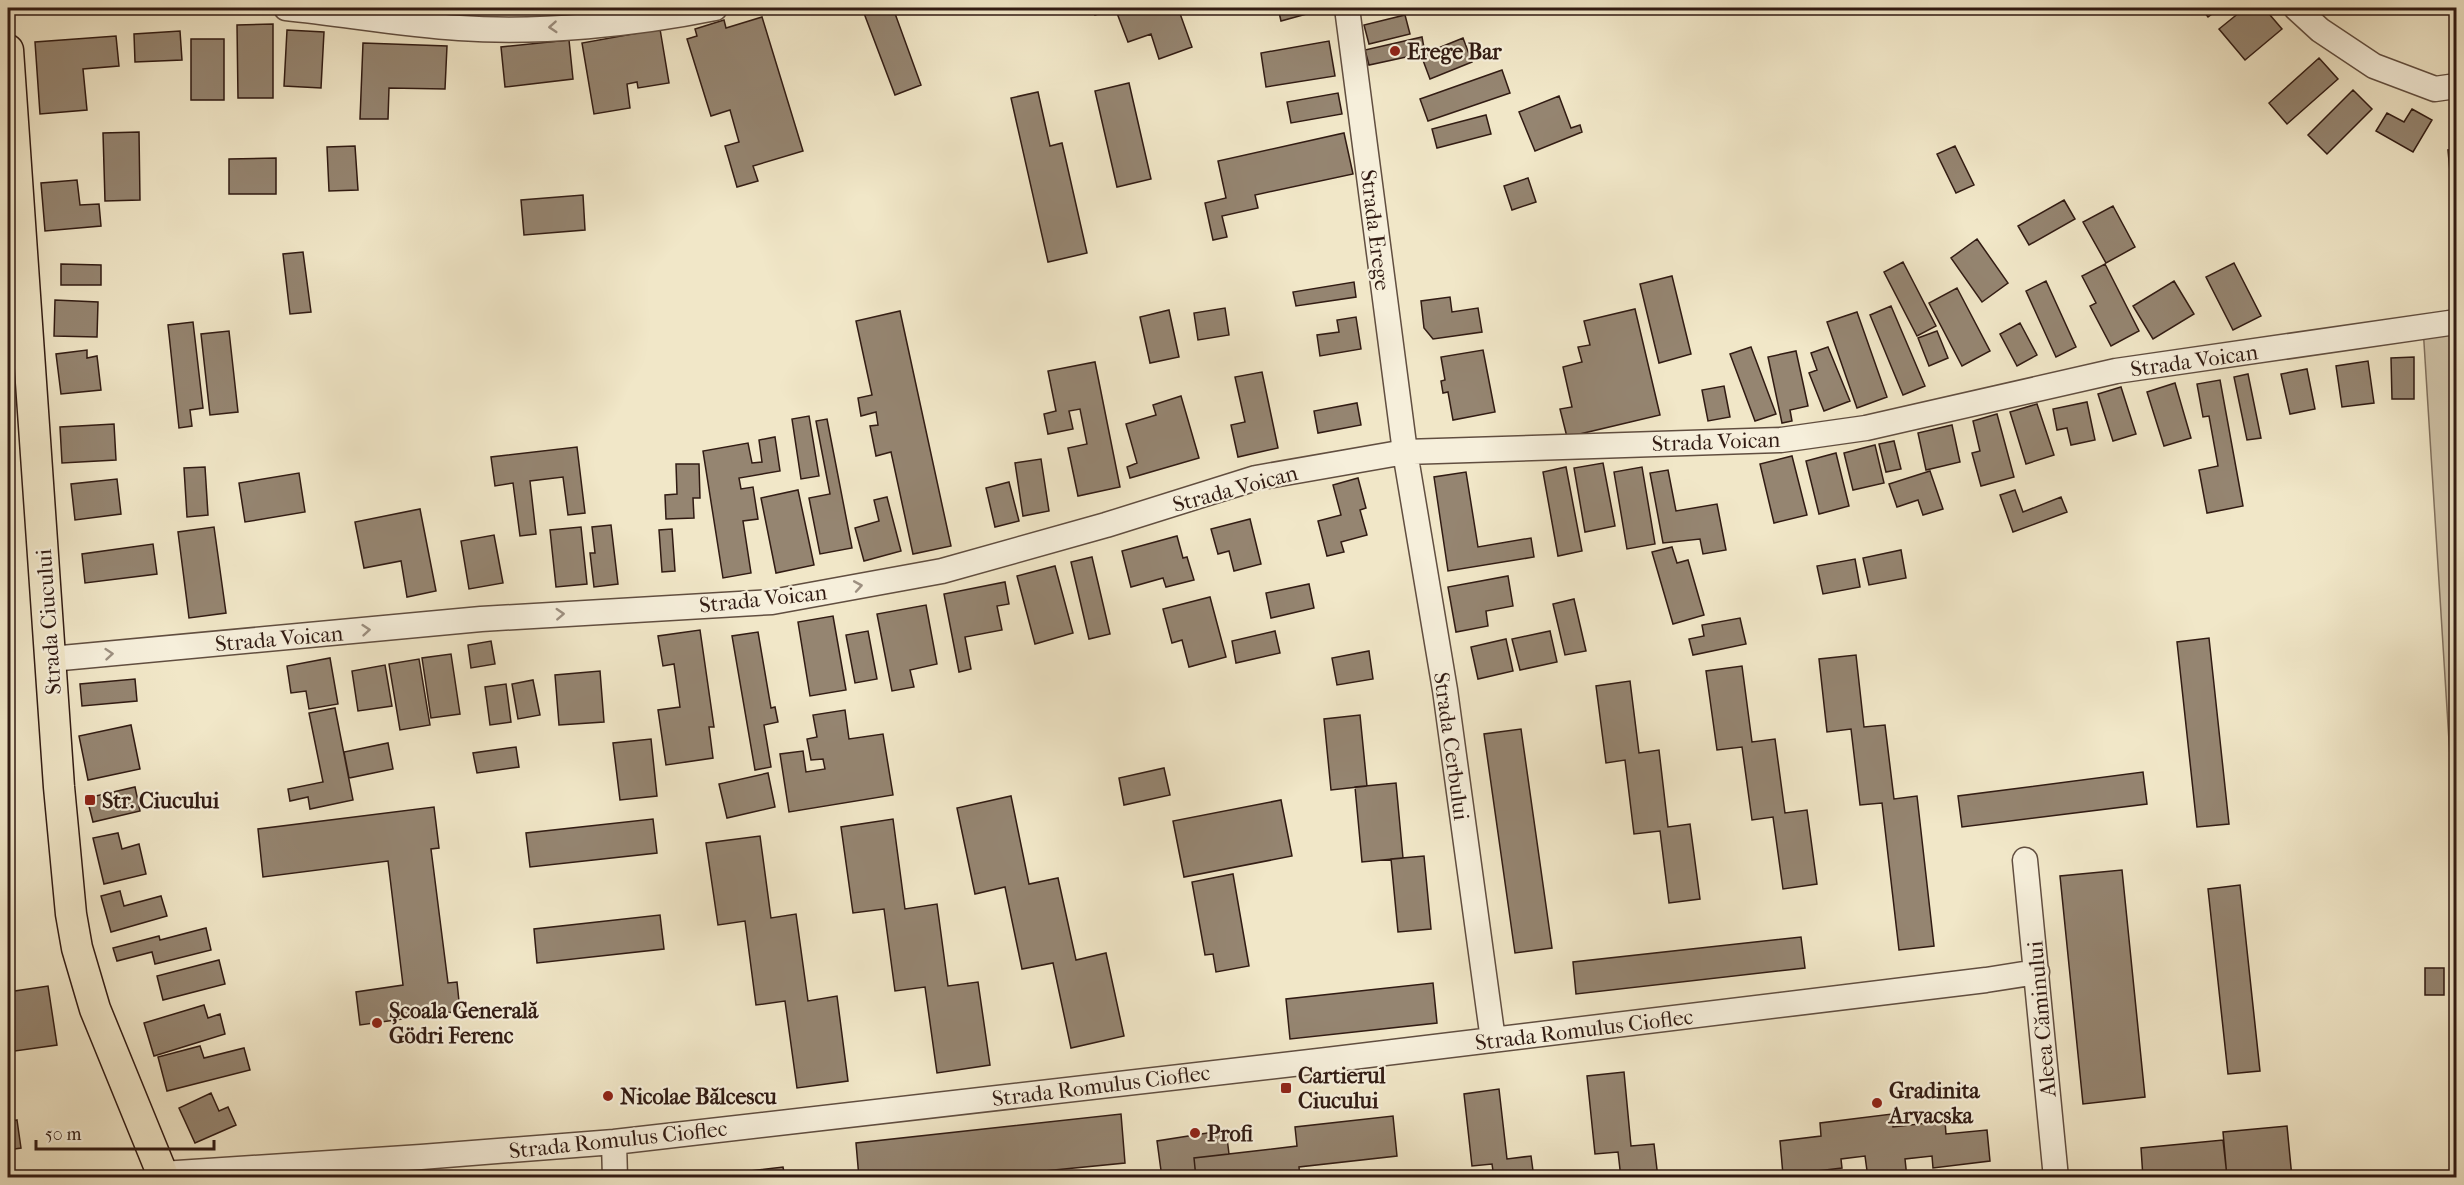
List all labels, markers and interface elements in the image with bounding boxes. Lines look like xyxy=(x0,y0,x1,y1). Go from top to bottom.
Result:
one-way arrow xyxy=(548,21,557,34)
place label: Erege Bar xyxy=(1407,39,1502,65)
marker: Erege Bar xyxy=(1388,44,1402,58)
street label: Strada Erege xyxy=(1355,168,1395,292)
street label: Strada Voican xyxy=(2129,339,2260,383)
street label: Strada Voican xyxy=(1651,427,1781,457)
street label: Strada Voican xyxy=(1170,460,1301,518)
street label: Strada Ciucului xyxy=(31,548,67,696)
street label: Strada Voican xyxy=(698,579,829,619)
one-way arrow xyxy=(853,580,863,593)
one-way arrow xyxy=(556,608,565,621)
street label: Strada Voican xyxy=(214,620,345,658)
one-way arrow xyxy=(361,624,370,637)
one-way arrow xyxy=(104,648,113,661)
street label: Strada Cerbului xyxy=(1428,670,1474,822)
place label: Str. Ciucului xyxy=(102,788,220,814)
marker: Str. Ciucului xyxy=(83,793,97,807)
street label: Aleea Căminului xyxy=(2022,939,2062,1099)
place label: Școala Generală Gödri Ferenc xyxy=(389,998,539,1049)
street label: Strada Romulus Cioflec xyxy=(1474,1004,1695,1056)
marker: Școala Generală Gödri Ferenc xyxy=(370,1016,384,1030)
street label: Strada Romulus Cioflec xyxy=(991,1060,1212,1112)
place label: Cartierul Ciucului xyxy=(1298,1063,1386,1114)
place label: Gradinita Arvacska xyxy=(1887,1078,1981,1129)
marker: Cartierul Ciucului xyxy=(1279,1081,1293,1095)
place label: Nicolae Bălcescu xyxy=(620,1084,777,1110)
marker: Nicolae Bălcescu xyxy=(601,1089,615,1103)
marker: Gradinita Arvacska xyxy=(1870,1096,1884,1110)
scale bar xyxy=(36,1113,214,1151)
street label: Strada Romulus Cioflec xyxy=(508,1116,729,1164)
place label: Profi xyxy=(1207,1121,1254,1147)
text: 50 m xyxy=(45,1124,82,1145)
marker: Profi xyxy=(1188,1126,1202,1140)

